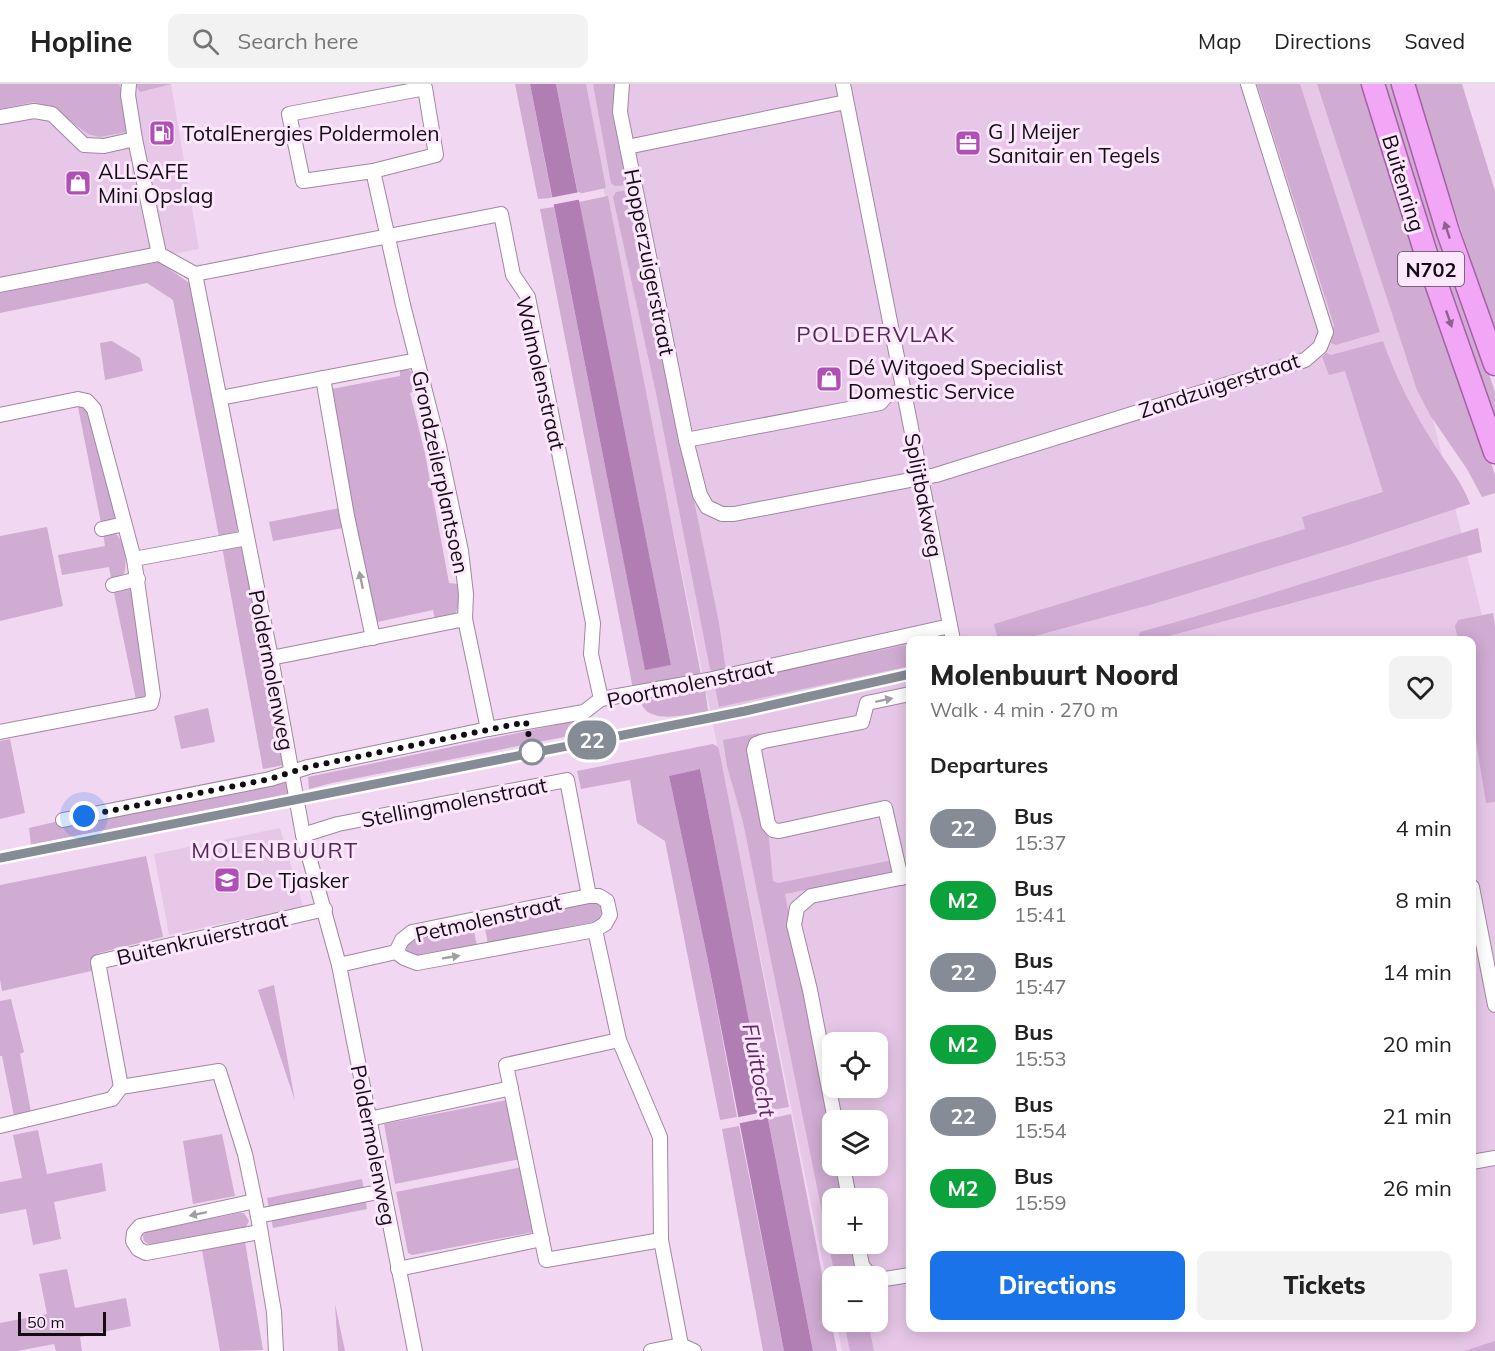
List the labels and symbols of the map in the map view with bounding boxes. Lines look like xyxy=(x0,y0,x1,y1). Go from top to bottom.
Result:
fuel station icon: TotalEnergies Poldermolen xyxy=(147,118,177,148)
place label: G J Meijer Sanitair en Tegels xyxy=(988,118,1160,168)
place label: TotalEnergies Poldermolen xyxy=(182,120,439,146)
office icon: G J Meijer Sanitair en Tegels xyxy=(953,128,983,158)
street label: Buitenring xyxy=(1377,131,1431,235)
place label: ALLSAFE Mini Opslag xyxy=(98,158,213,208)
street label: Hopperzuigerstraat xyxy=(619,166,681,358)
shop icon: ALLSAFE Mini Opslag xyxy=(63,168,93,198)
one-way arrow xyxy=(1442,221,1451,239)
road number: N702 xyxy=(1398,252,1464,286)
street label: Walmolenstraat xyxy=(511,294,571,452)
one-way arrow xyxy=(1444,311,1454,329)
district label: POLDERVLAK xyxy=(796,320,956,348)
street label: Zandzuigerstraat xyxy=(1135,347,1303,423)
place label: Dé Witgoed Specialist Domestic Service xyxy=(848,354,1063,404)
shop icon: Dé Witgoed Specialist Domestic Service xyxy=(814,364,844,394)
street label: Grondzeilerplantsoen xyxy=(407,368,475,576)
street label: Splijtbakweg xyxy=(899,431,949,559)
one-way arrow xyxy=(355,571,365,590)
street label: Poldermolenweg xyxy=(244,587,300,753)
street label: Poortmolenstraat xyxy=(604,653,776,713)
one-way arrow xyxy=(875,695,894,704)
line badge: 22 xyxy=(565,720,619,760)
unlabelled marker xyxy=(519,739,545,765)
street label: Stellingmolenstraat xyxy=(359,771,549,833)
your location xyxy=(69,801,99,831)
district label: MOLENBUURT xyxy=(191,836,359,864)
school or university icon: De Tjasker xyxy=(212,865,242,895)
place label: De Tjasker xyxy=(246,867,349,893)
street label: Petmolenstraat xyxy=(413,889,563,947)
street label: Buitenkruierstraat xyxy=(114,906,290,970)
one-way arrow xyxy=(442,952,461,961)
water label: Fluittocht xyxy=(736,1021,782,1120)
street label: Poldermolenweg xyxy=(346,1062,402,1228)
one-way arrow xyxy=(188,1210,207,1219)
scale bar xyxy=(18,1309,106,1336)

